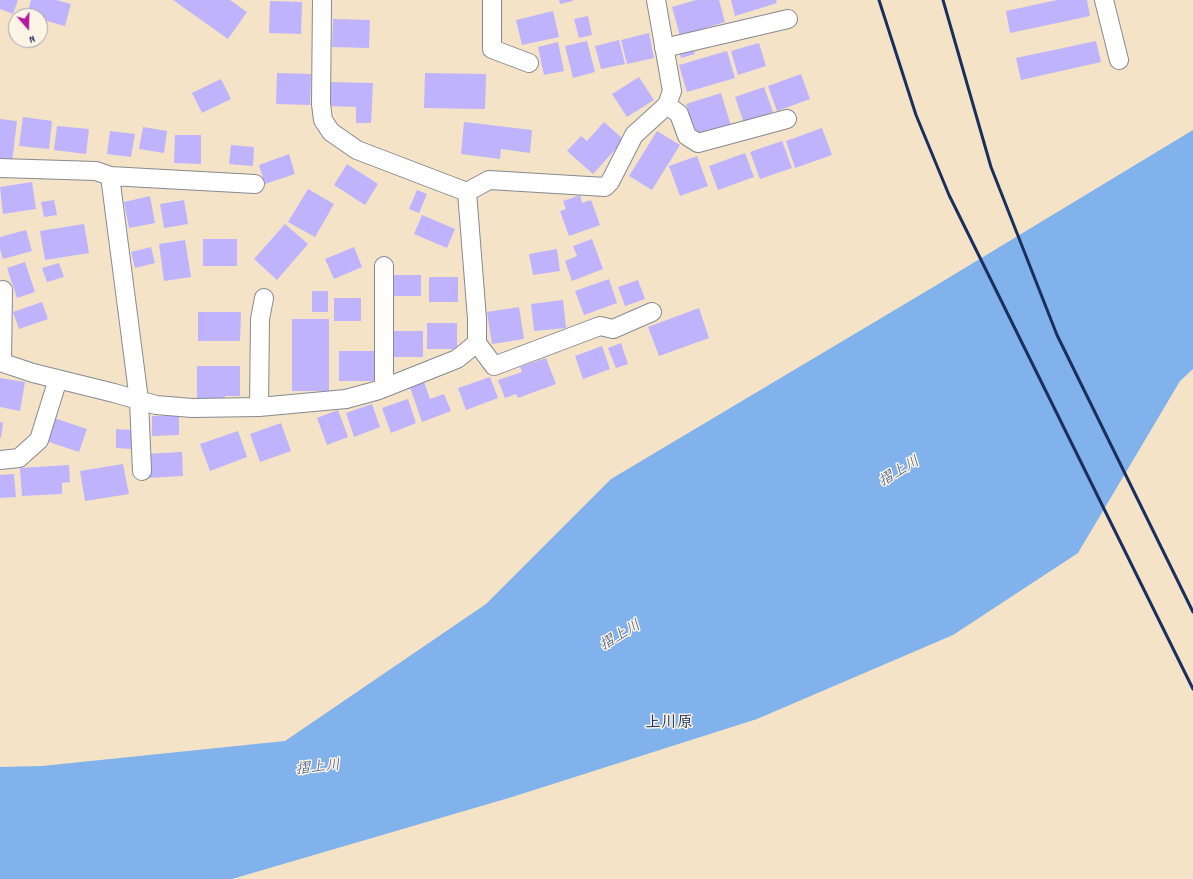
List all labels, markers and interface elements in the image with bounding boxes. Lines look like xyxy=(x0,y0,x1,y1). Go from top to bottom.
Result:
north arrow xyxy=(8,8,48,48)
text: N xyxy=(26,30,37,47)
water label: 摺上川 xyxy=(876,454,924,492)
water label: 摺上川 xyxy=(597,618,645,656)
district label: 上川原 xyxy=(645,715,693,735)
water label: 摺上川 xyxy=(295,758,341,780)

